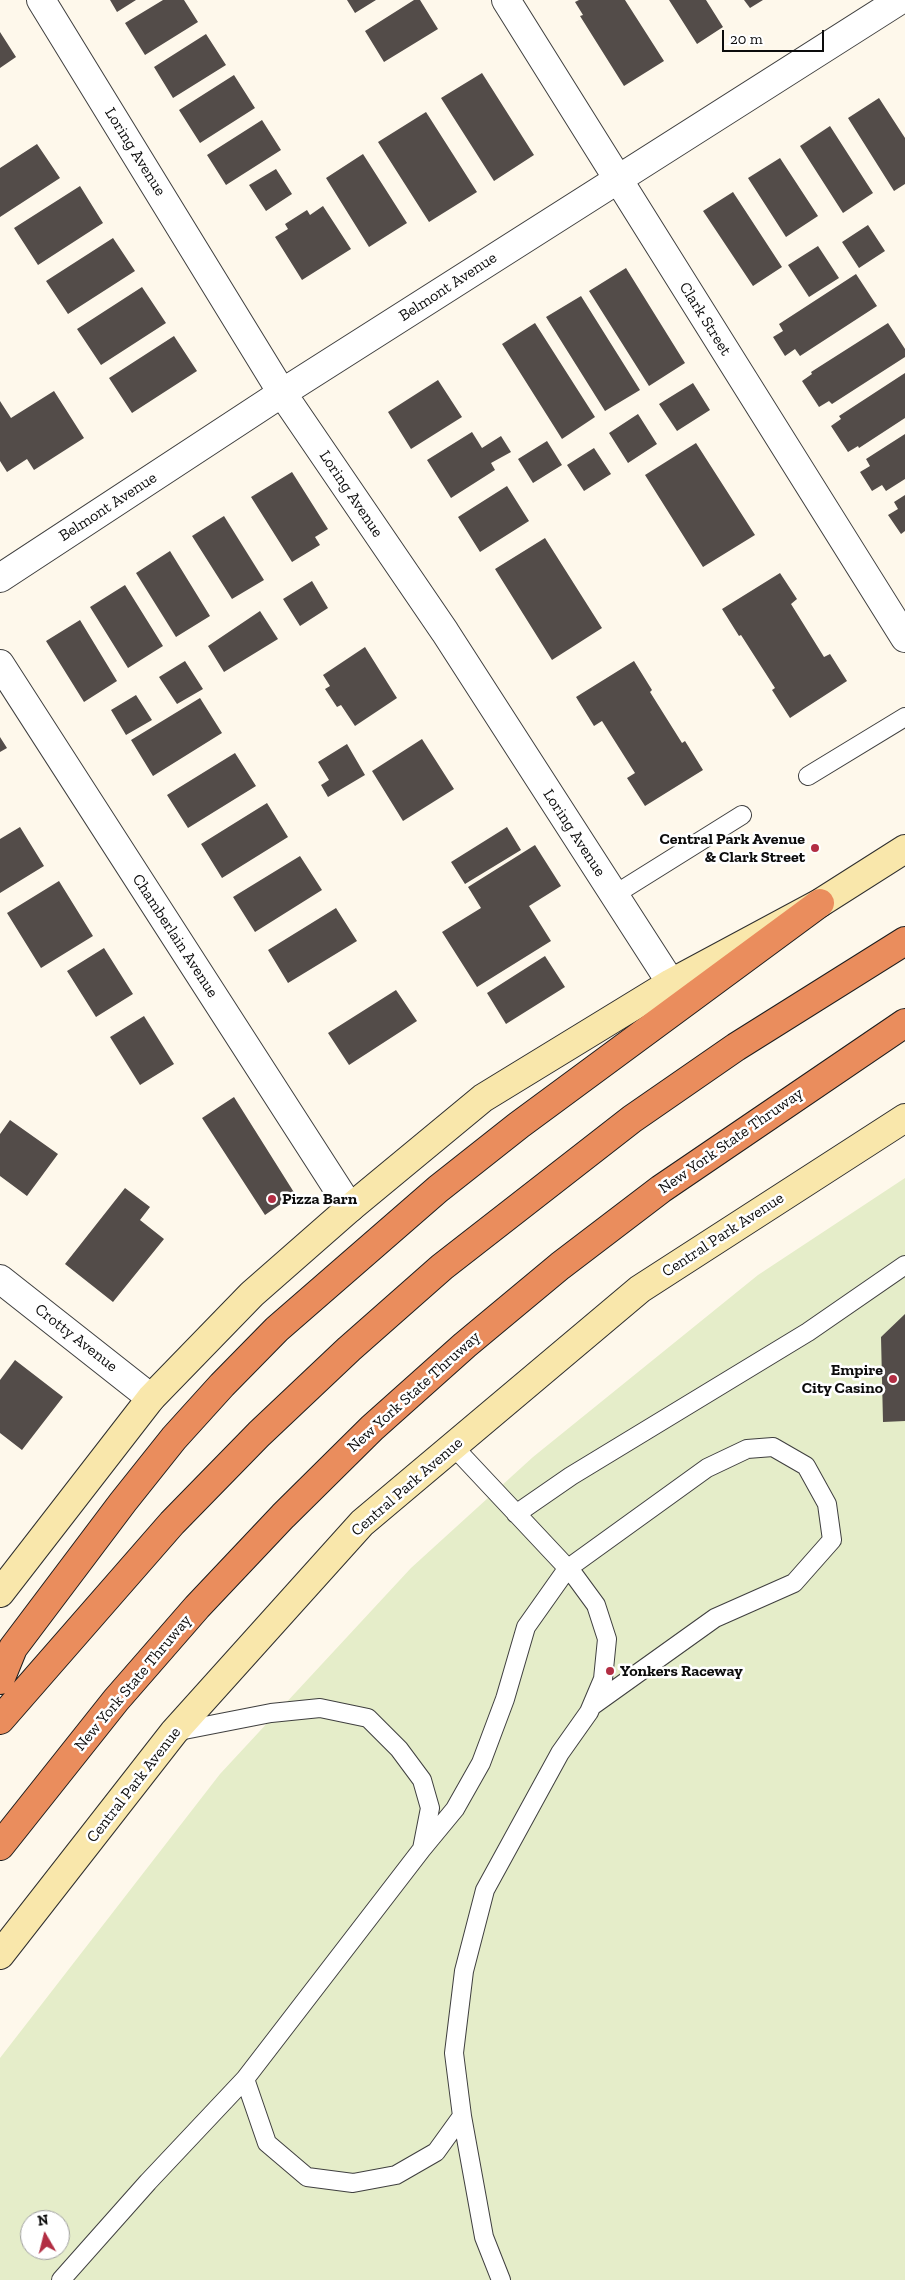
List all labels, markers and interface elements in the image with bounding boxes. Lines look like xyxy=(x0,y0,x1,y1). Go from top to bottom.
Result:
scale bar xyxy=(725,20,828,52)
text: 20 m xyxy=(730,30,763,48)
street label: Loring Avenue xyxy=(100,104,170,200)
street label: Belmont Avenue xyxy=(395,248,501,326)
street label: Clark Street xyxy=(675,279,735,359)
street label: Loring Avenue xyxy=(315,447,387,541)
street label: Belmont Avenue xyxy=(55,468,161,546)
street label: Loring Avenue xyxy=(539,786,609,880)
place label: Central Park Avenue & Clark Street xyxy=(659,829,805,867)
marker: Central Park Avenue & Clark Street xyxy=(809,842,821,854)
street label: Chamberlain Avenue xyxy=(128,871,222,1001)
street label: New York State Thruway xyxy=(655,1084,807,1198)
street label: Central Park Avenue xyxy=(658,1188,788,1282)
place label: Pizza Barn xyxy=(282,1189,357,1209)
marker: Pizza Barn xyxy=(266,1193,278,1205)
street label: Crotty Avenue xyxy=(31,1300,121,1376)
street label: New York State Thruway xyxy=(344,1327,484,1457)
place label: Empire City Casino xyxy=(802,1360,883,1398)
marker: Empire City Casino xyxy=(887,1373,899,1385)
street label: Central Park Avenue xyxy=(347,1433,467,1541)
street label: New York State Thruway xyxy=(71,1611,195,1755)
place label: Yonkers Raceway xyxy=(620,1661,743,1681)
marker: Yonkers Raceway xyxy=(604,1665,616,1677)
street label: Central Park Avenue xyxy=(83,1723,185,1847)
north arrow xyxy=(20,2210,70,2260)
text: N xyxy=(37,2211,49,2230)

